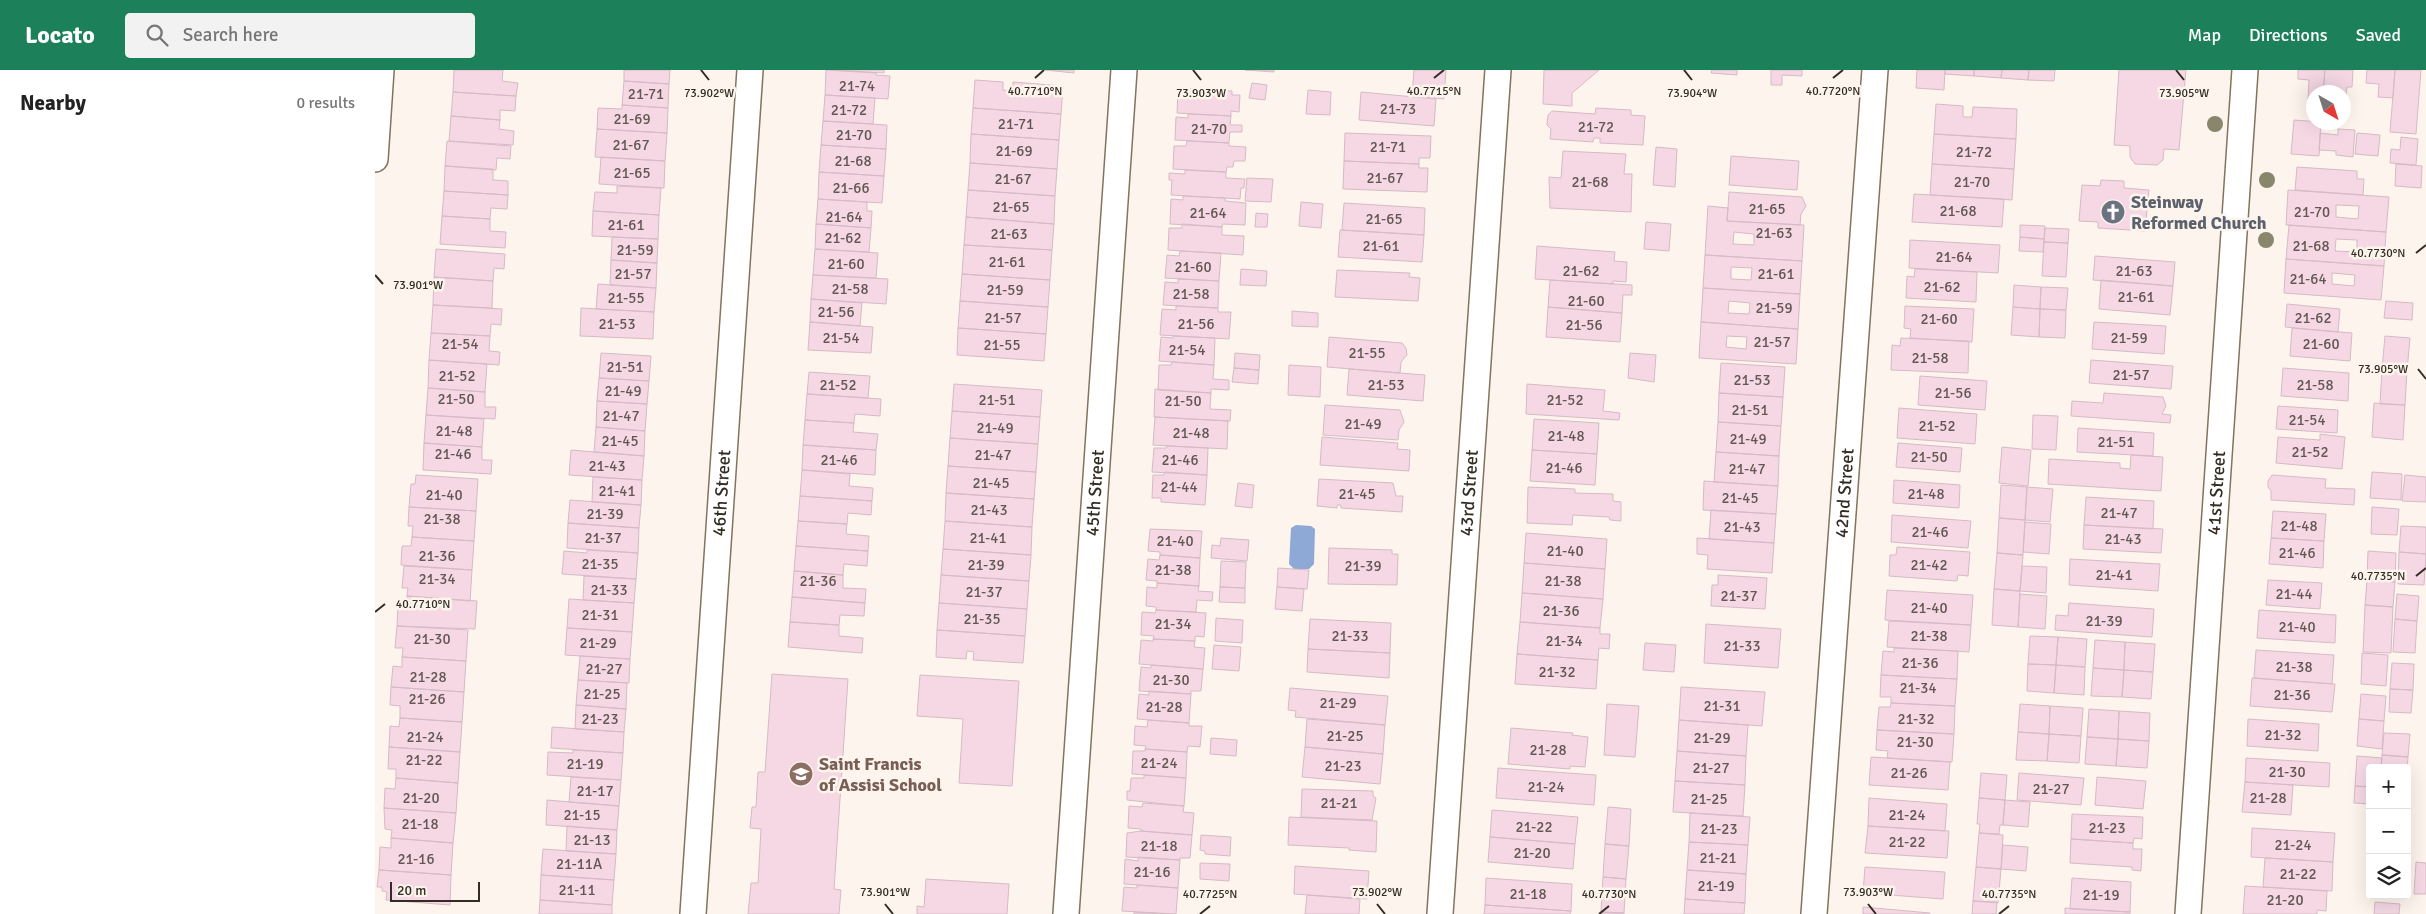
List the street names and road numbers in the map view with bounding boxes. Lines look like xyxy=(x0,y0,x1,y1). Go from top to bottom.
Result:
street label: 42nd Street xyxy=(1830,448,1859,539)
street label: 46th Street xyxy=(708,449,735,537)
street label: 45th Street xyxy=(1081,449,1109,537)
street label: 43rd Street xyxy=(1455,449,1483,537)
street label: 41st Street xyxy=(2203,450,2230,536)

